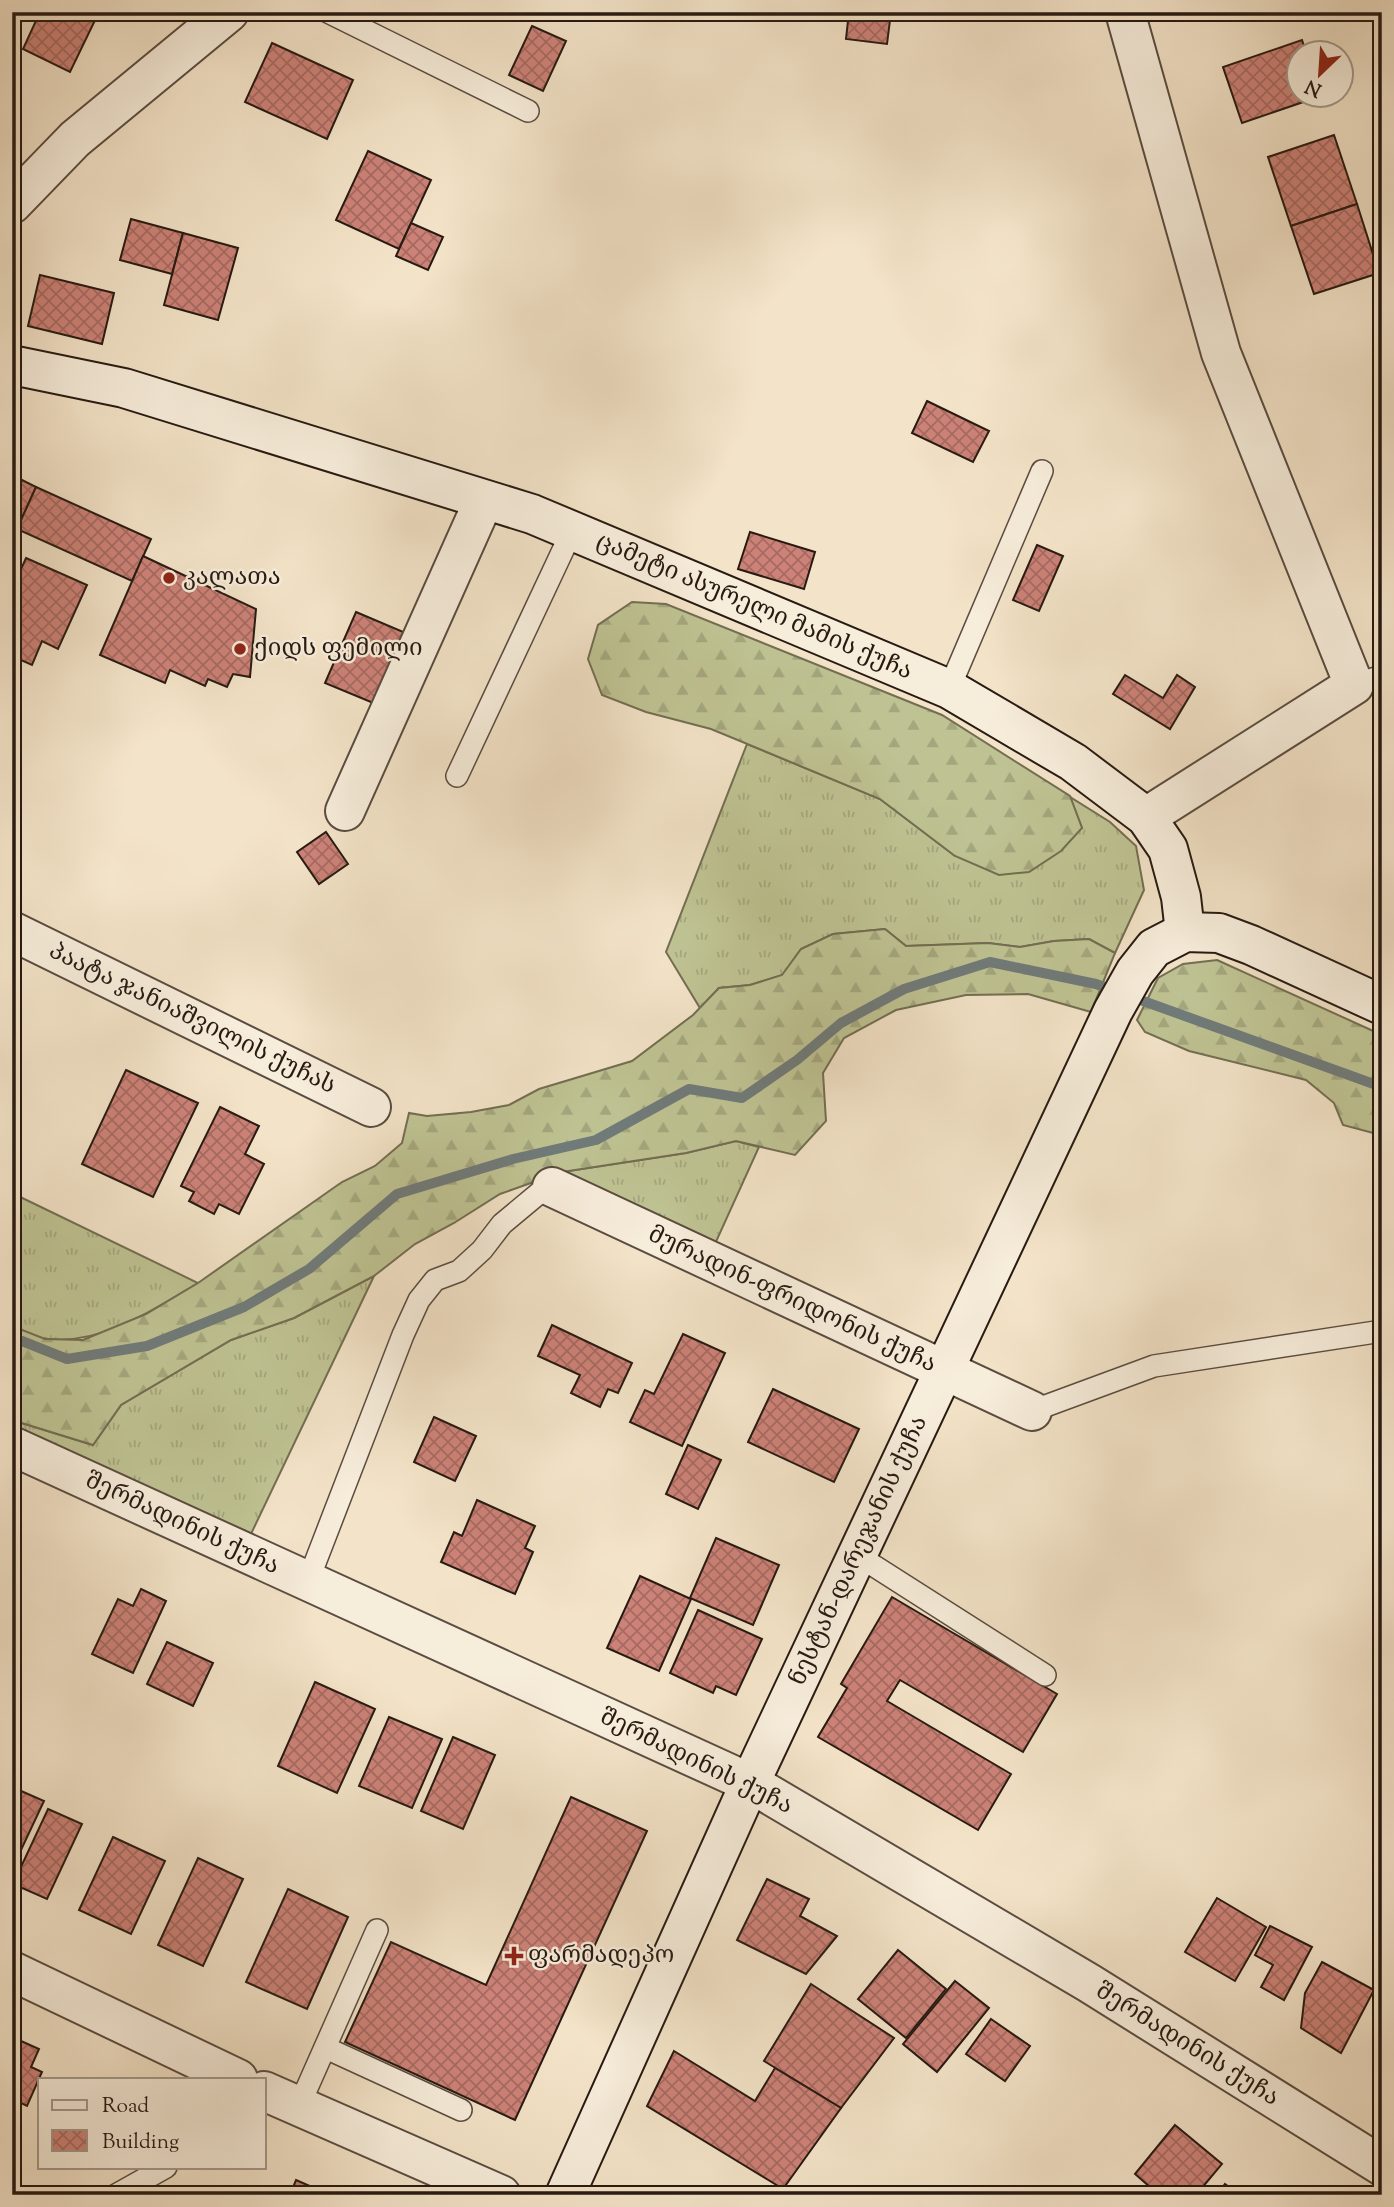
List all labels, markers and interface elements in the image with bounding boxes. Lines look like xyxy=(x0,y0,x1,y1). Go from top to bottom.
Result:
north arrow xyxy=(1286,38,1356,108)
text: N xyxy=(1301,72,1326,103)
street label: ცამეტი ასურელი მამის ქუჩა xyxy=(591,525,917,689)
place label: კალათა xyxy=(183,561,281,595)
marker: კალათა xyxy=(161,570,177,586)
place label: ქიდს ფემილი xyxy=(254,632,423,666)
marker: ქიდს ფემილი xyxy=(232,641,248,657)
street label: პაატა ჯანიაშვილის ქუჩას xyxy=(43,935,341,1103)
street label: მურადინ-ფრიდონის ქუჩა xyxy=(642,1218,942,1382)
street label: ნესტან-დარეჯანის ქუჩა xyxy=(781,1410,937,1692)
street label: შერმადინის ქუჩა xyxy=(79,1464,285,1584)
street label: შერმადინის ქუჩა xyxy=(594,1701,798,1823)
place label: ფარმადეპო xyxy=(528,1939,674,1973)
marker: ფარმადეპო xyxy=(506,1948,522,1964)
street label: შერმადინის ქუჩა xyxy=(1089,1975,1285,2115)
legend xyxy=(38,2078,266,2168)
text: Road xyxy=(102,2092,149,2122)
text: Building xyxy=(102,2128,179,2158)

